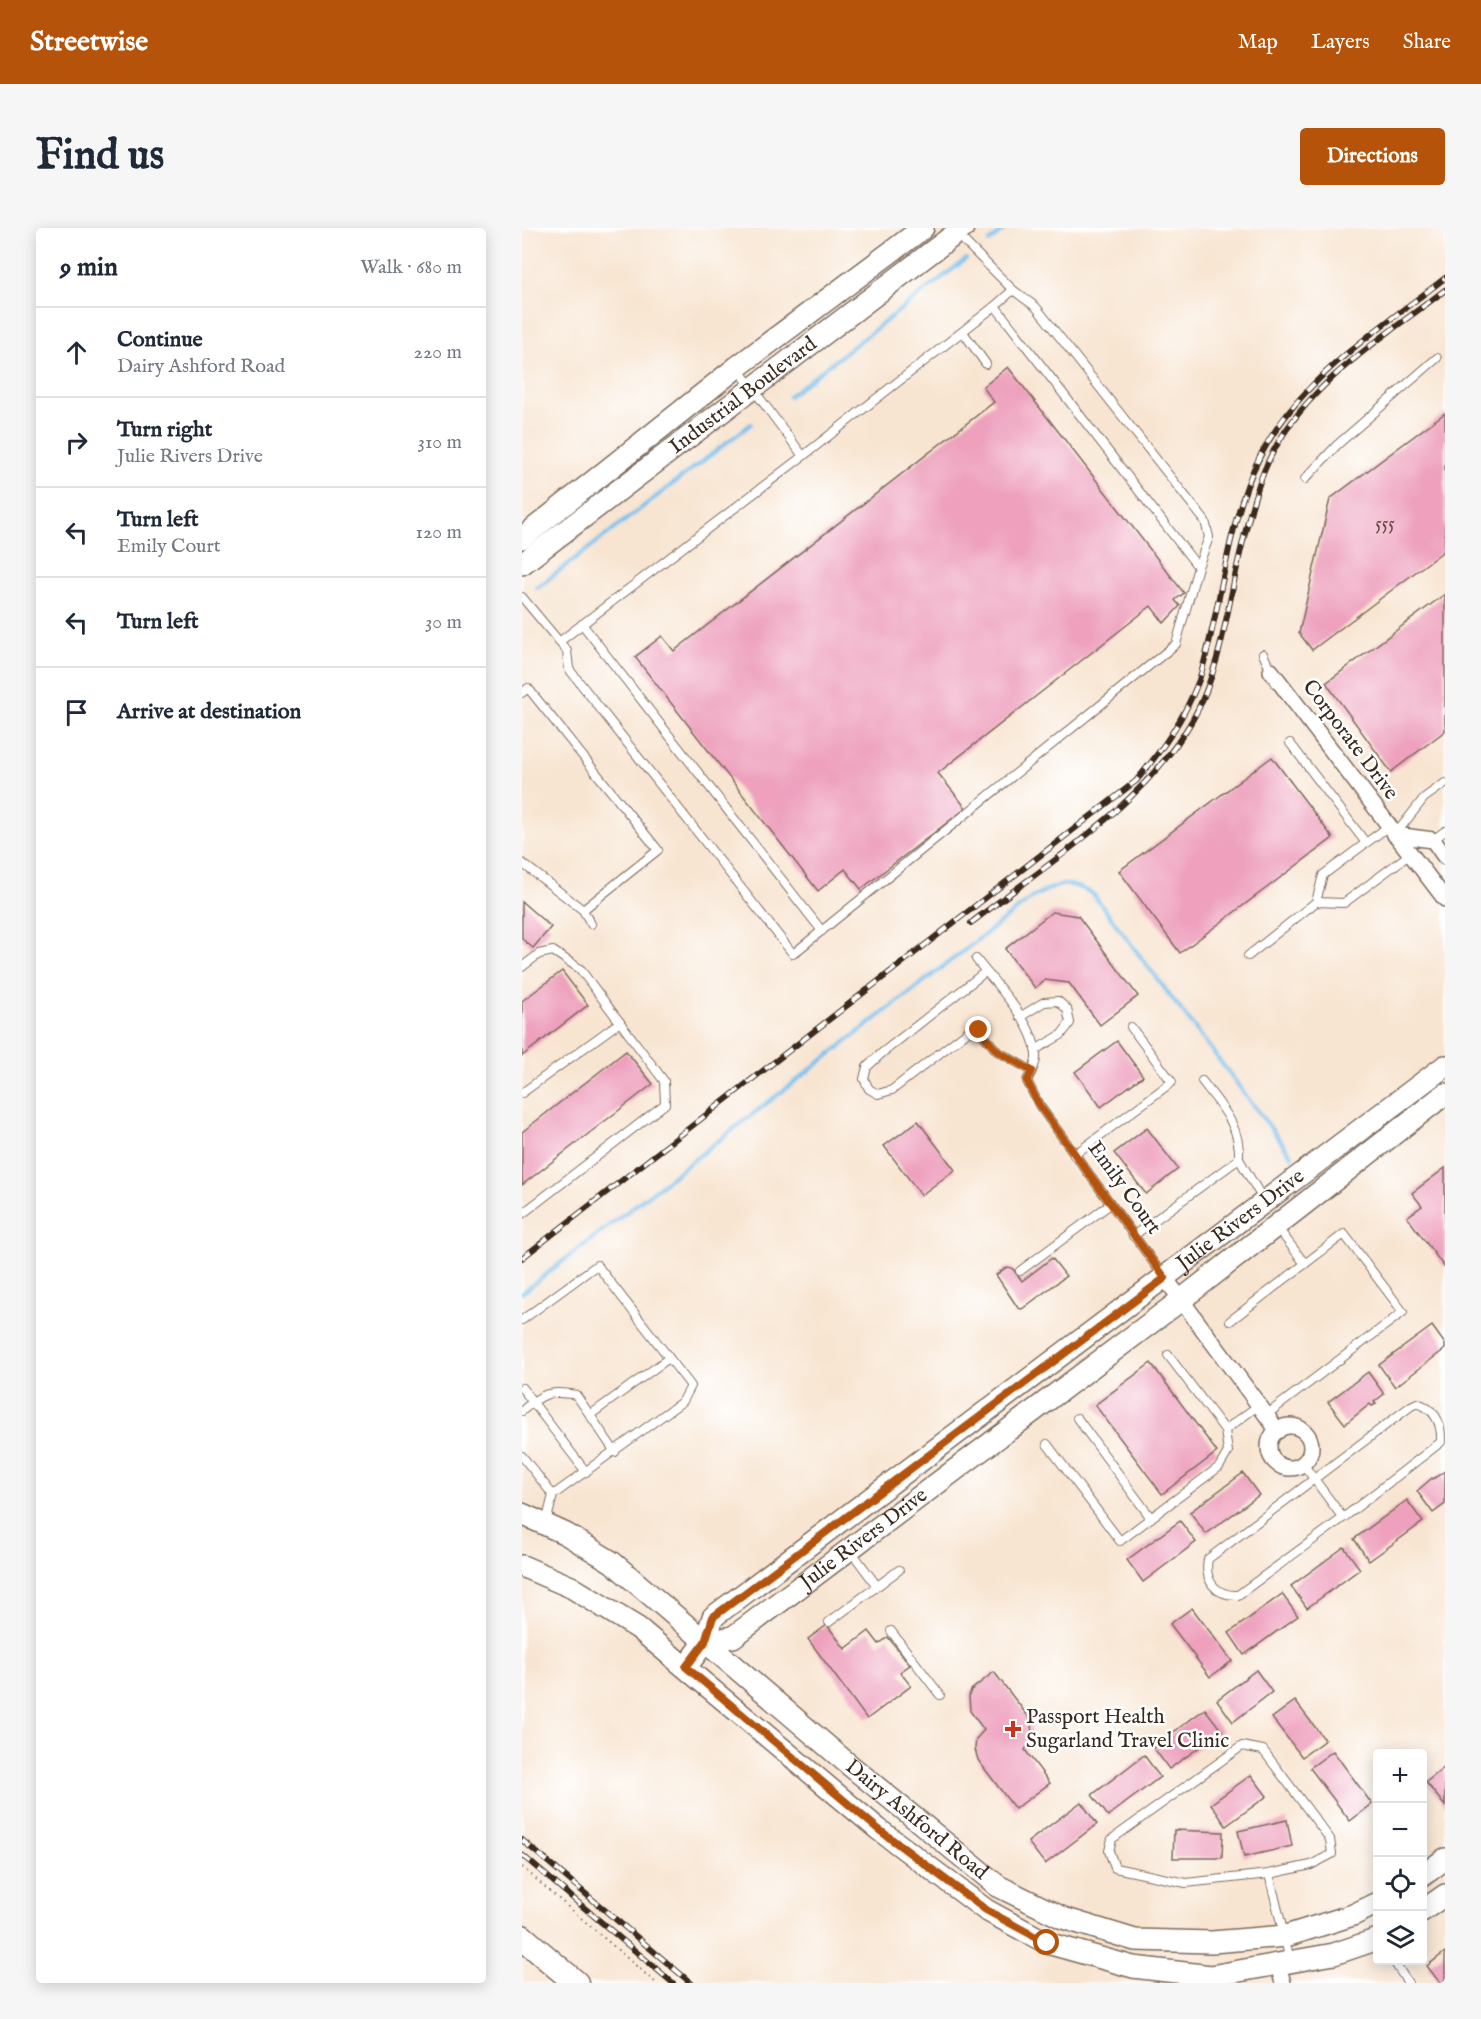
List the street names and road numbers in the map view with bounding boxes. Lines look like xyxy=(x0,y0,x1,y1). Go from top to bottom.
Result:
street label: Industrial Boulevard xyxy=(664,330,823,460)
street label: Corporate Drive xyxy=(1296,674,1404,806)
street label: Emily Court xyxy=(1081,1136,1167,1240)
street label: Julie Rivers Drive xyxy=(1170,1163,1310,1278)
street label: Julie Rivers Drive xyxy=(793,1482,933,1597)
street label: Dairy Ashford Road xyxy=(839,1753,994,1886)

